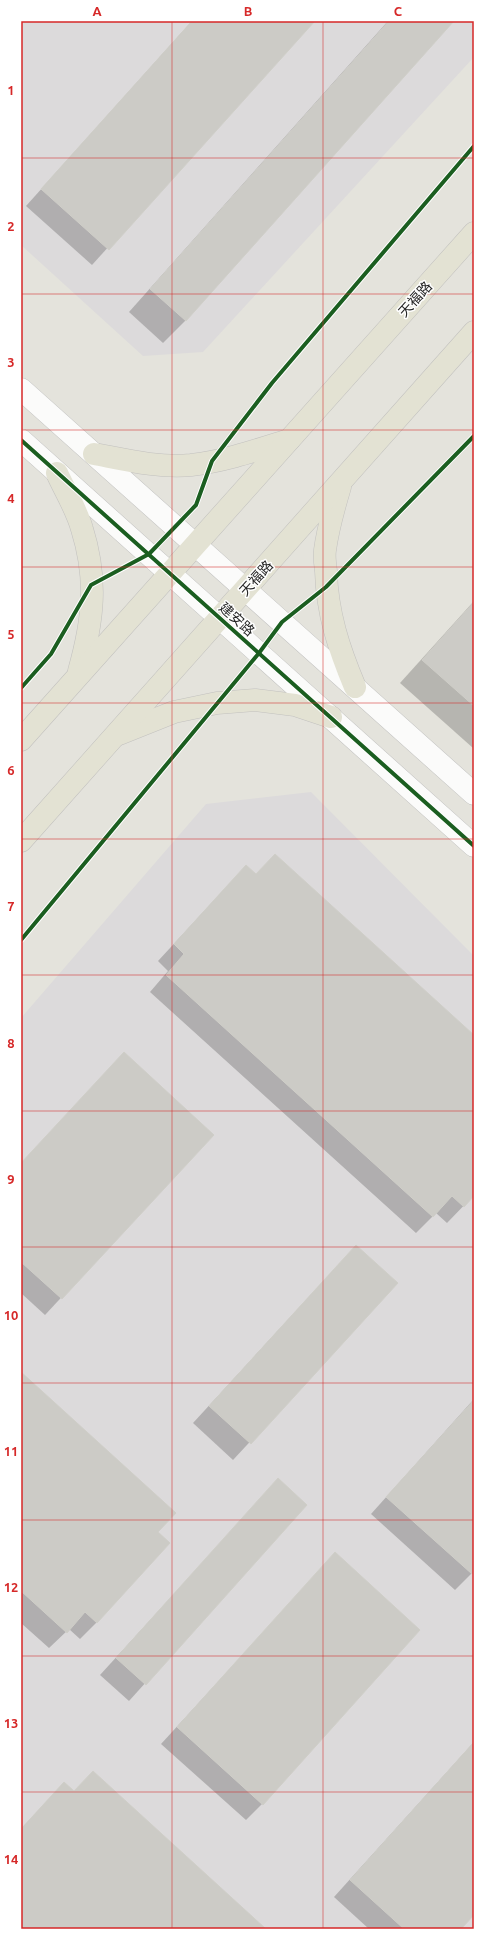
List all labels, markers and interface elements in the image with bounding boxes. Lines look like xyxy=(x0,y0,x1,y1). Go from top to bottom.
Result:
text: A xyxy=(92,4,102,18)
text: B xyxy=(244,4,253,18)
text: C xyxy=(394,4,403,18)
text: 1 xyxy=(7,83,15,97)
text: 2 xyxy=(7,219,15,233)
street label: 天福路 xyxy=(395,278,435,320)
text: 3 xyxy=(7,355,15,369)
text: 4 xyxy=(7,491,15,505)
street label: 天福路 xyxy=(236,557,276,599)
street label: 建安路 xyxy=(216,599,258,639)
text: 5 xyxy=(7,627,15,641)
text: 6 xyxy=(7,763,15,777)
text: 7 xyxy=(7,899,15,913)
text: 8 xyxy=(7,1036,15,1050)
text: 9 xyxy=(7,1172,15,1186)
text: 10 xyxy=(4,1308,18,1322)
text: 11 xyxy=(4,1444,18,1458)
text: 12 xyxy=(4,1580,18,1594)
text: 13 xyxy=(4,1716,18,1730)
text: 14 xyxy=(4,1852,18,1866)

